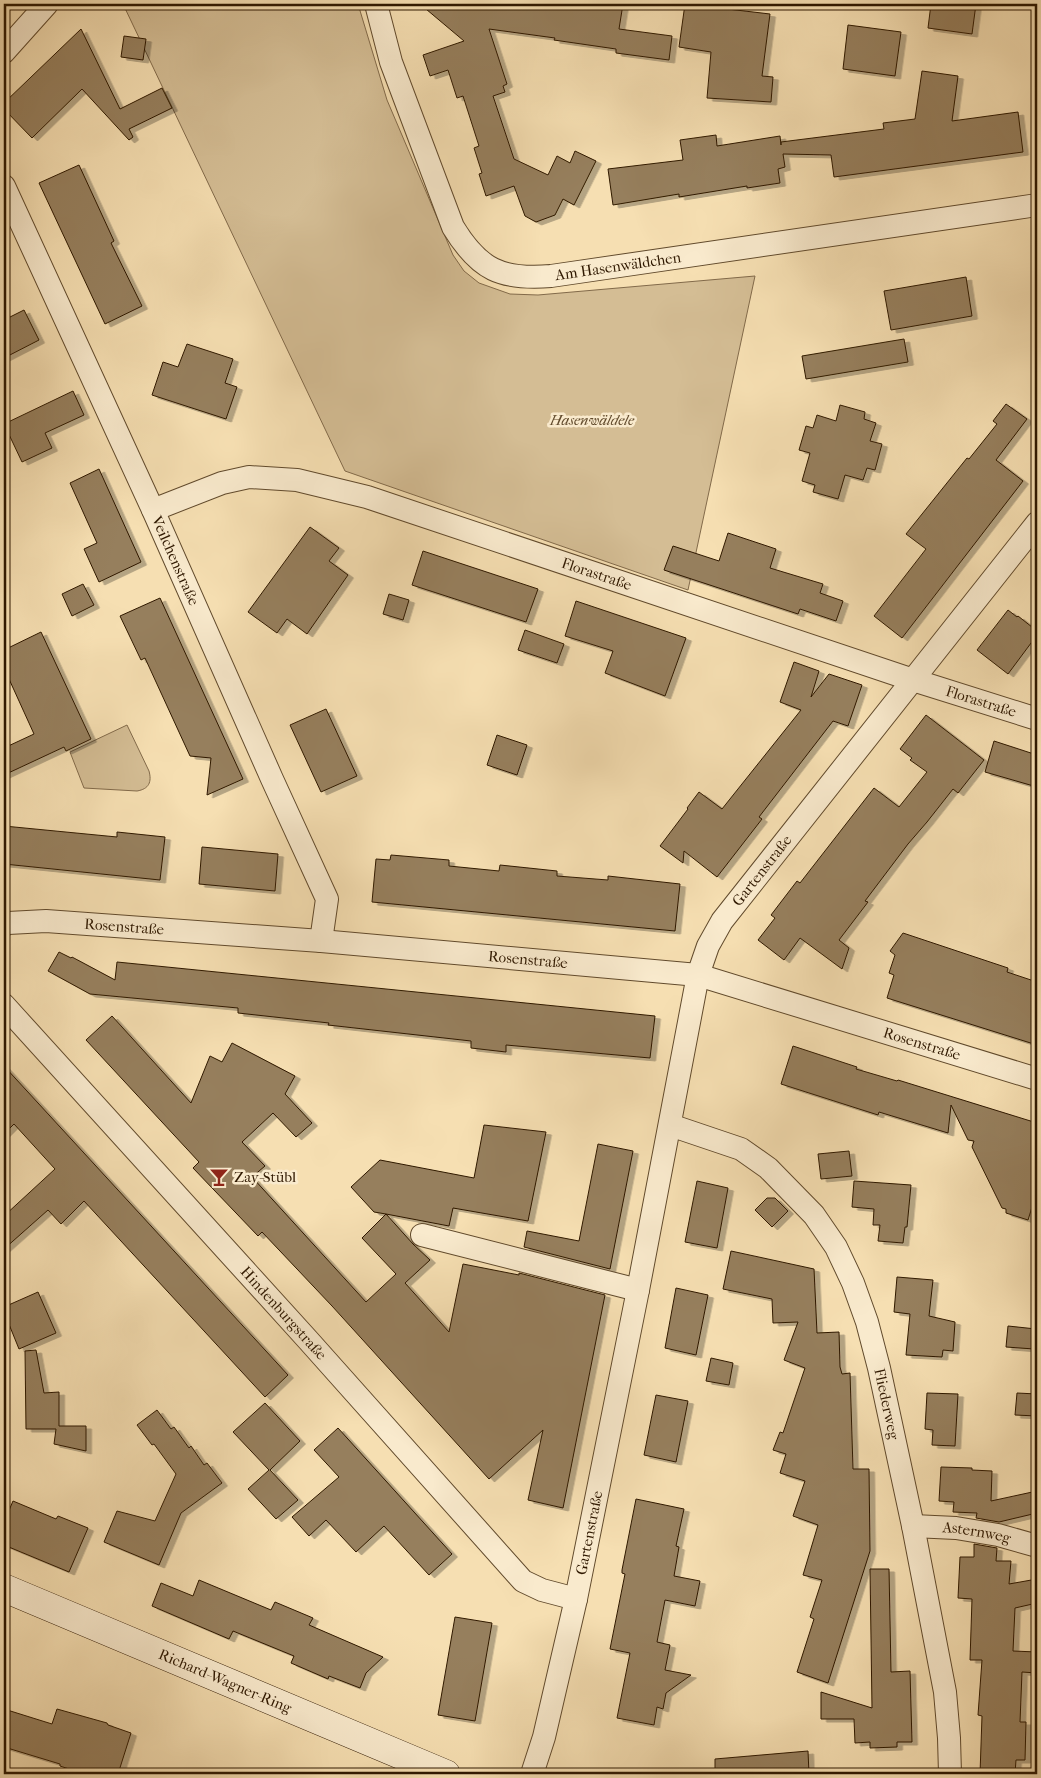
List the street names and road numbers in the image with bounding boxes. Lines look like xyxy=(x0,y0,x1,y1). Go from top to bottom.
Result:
street label: Am Hasenwäldchen xyxy=(553,248,683,284)
street label: Veilchenstraße xyxy=(147,512,203,609)
street label: Florastraße xyxy=(559,554,635,594)
street label: Florastraße xyxy=(943,682,1019,721)
street label: Gartenstraße xyxy=(728,831,796,910)
street label: Rosenstraße xyxy=(84,915,165,939)
street label: Rosenstraße xyxy=(487,947,569,972)
street label: Rosenstraße xyxy=(881,1023,963,1064)
street label: Hindenburgstraße xyxy=(237,1263,331,1364)
street label: Fliederweg xyxy=(870,1366,903,1442)
street label: Gartenstraße xyxy=(572,1489,607,1577)
street label: Asternweg xyxy=(941,1518,1014,1547)
street label: Richard-Wagner-Ring xyxy=(156,1645,295,1717)

